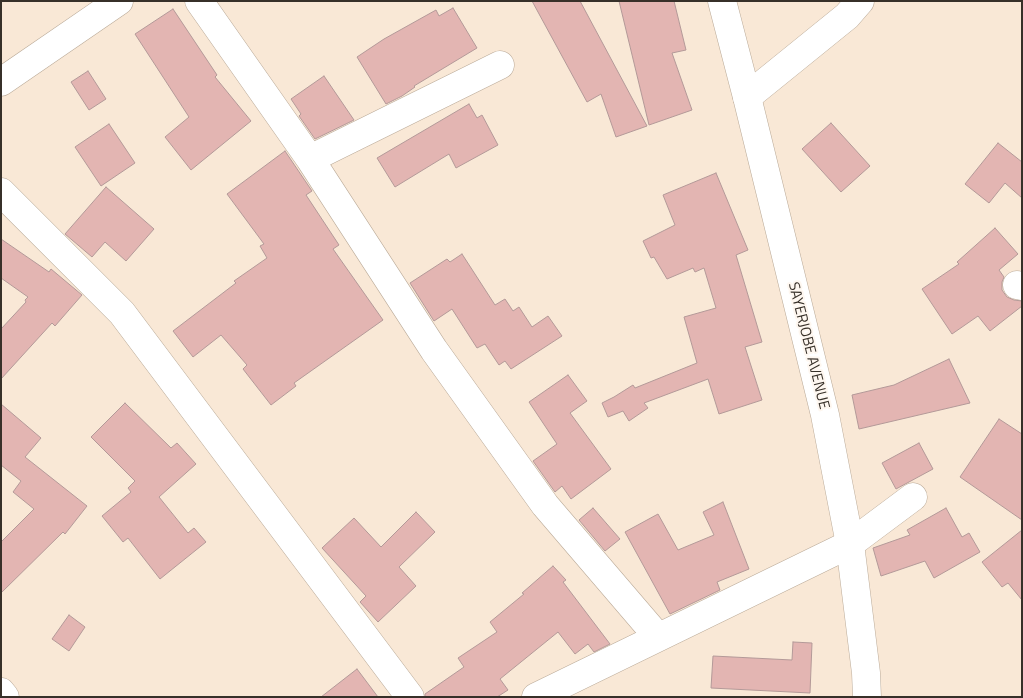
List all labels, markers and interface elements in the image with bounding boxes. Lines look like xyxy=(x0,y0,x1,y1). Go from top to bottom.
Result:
street label: SAYERJOBE AVENUE xyxy=(783,281,833,411)

